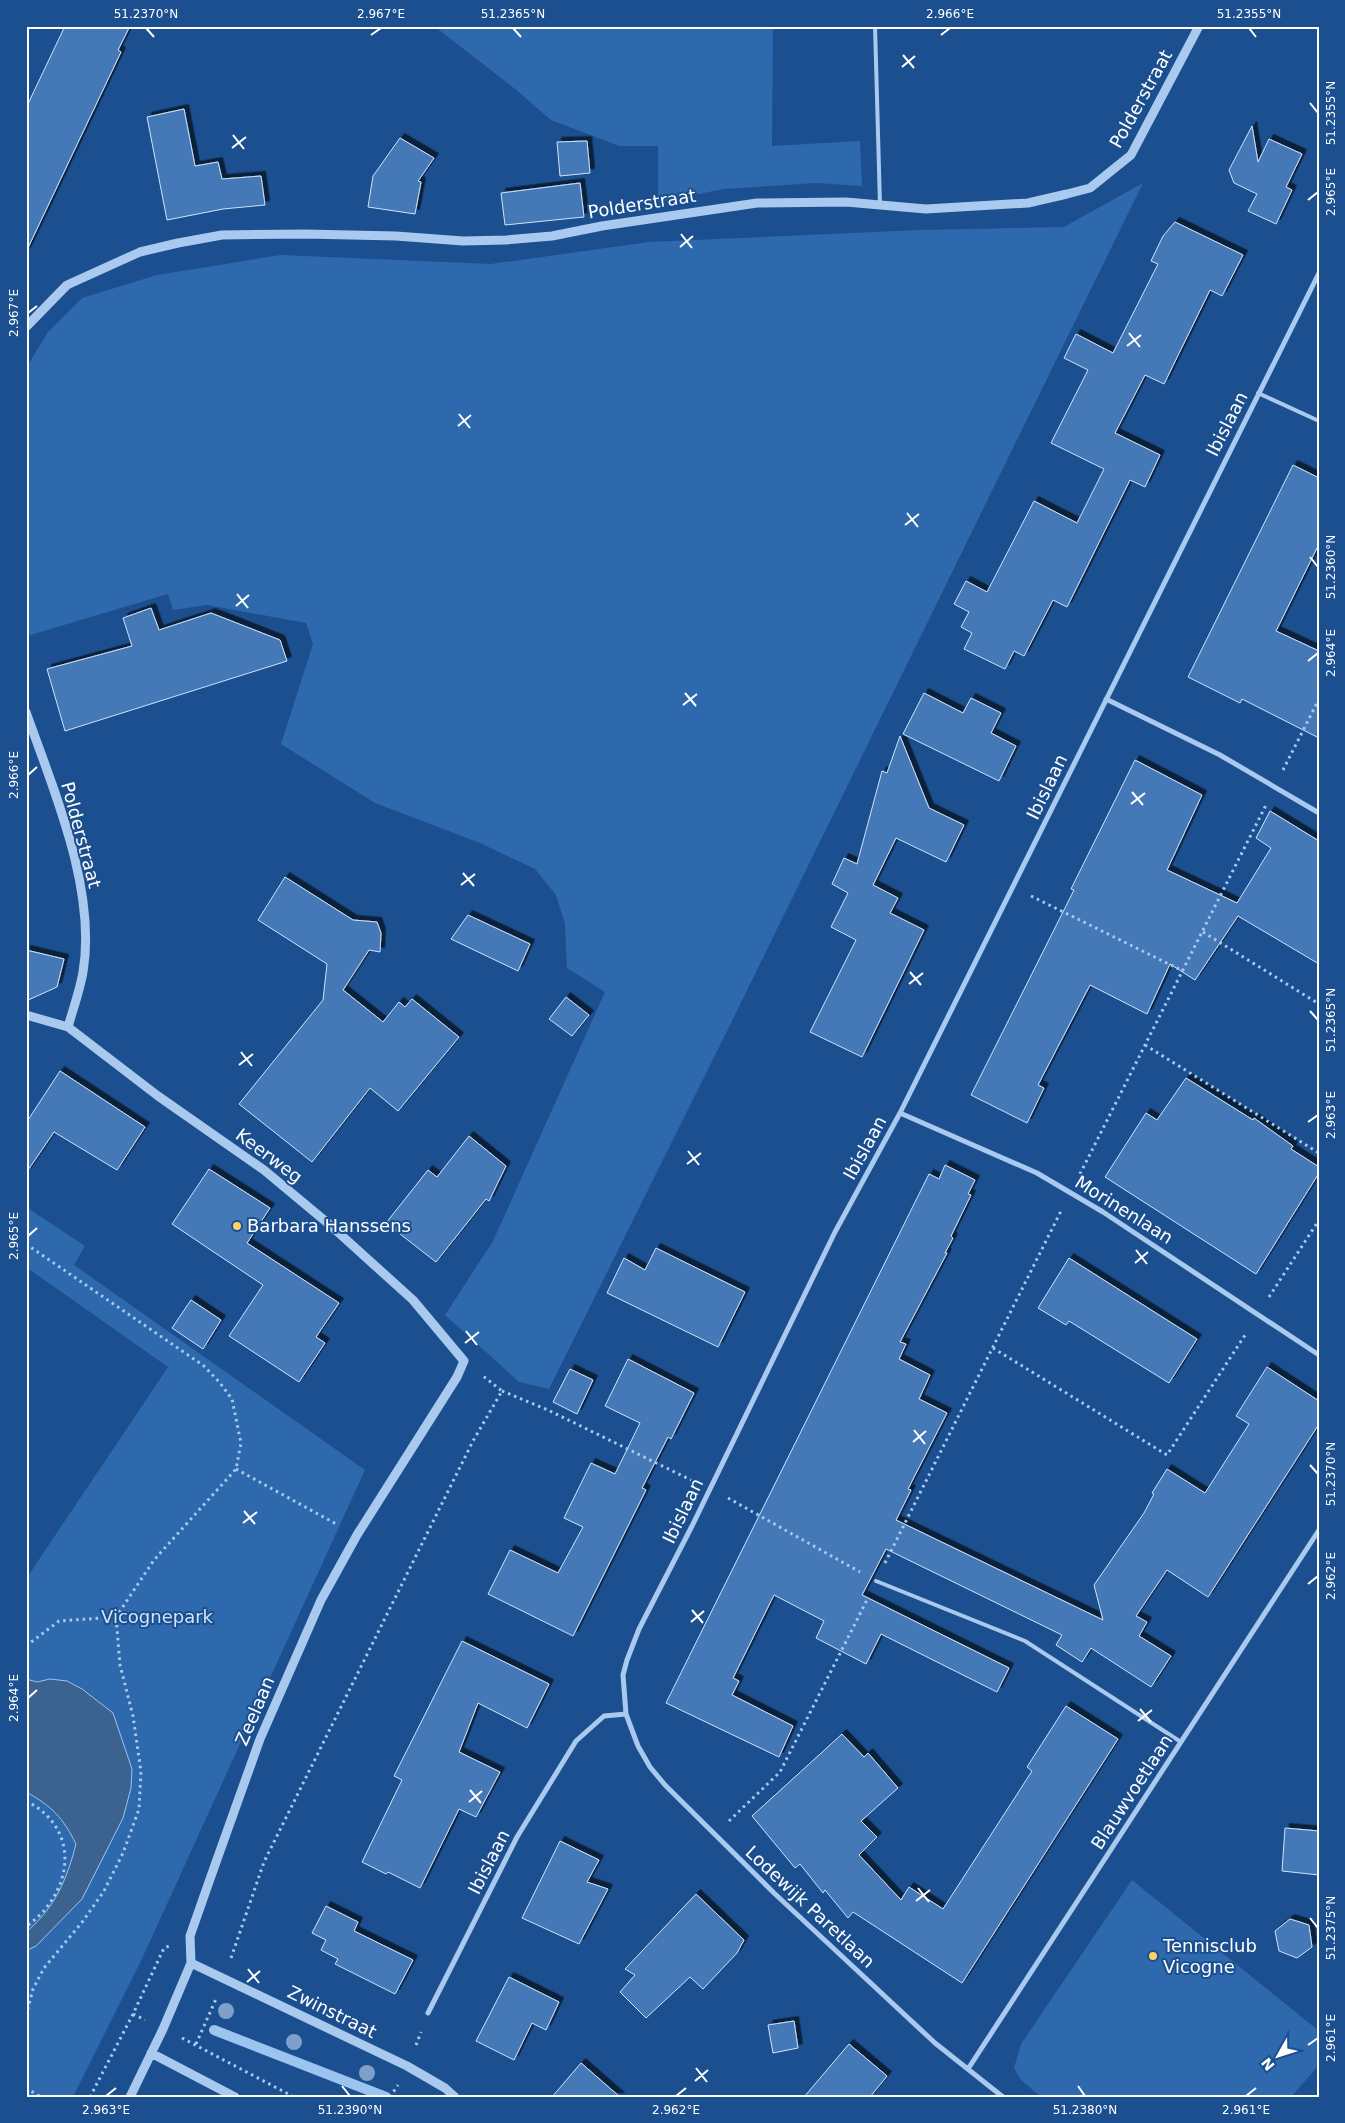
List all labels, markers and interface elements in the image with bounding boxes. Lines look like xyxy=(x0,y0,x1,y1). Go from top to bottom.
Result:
text: 51.2370°N xyxy=(114,7,178,21)
text: 2.967°E xyxy=(357,7,405,21)
text: 51.2365°N xyxy=(481,7,545,21)
text: 2.966°E xyxy=(926,7,974,21)
text: 51.2355°N xyxy=(1217,7,1281,21)
street label: Polderstraat xyxy=(1105,46,1176,152)
text: 51.2355°N xyxy=(1324,81,1338,145)
text: 2.965°E xyxy=(1324,168,1338,216)
street label: Polderstraat xyxy=(586,185,697,222)
text: 2.967°E xyxy=(7,289,21,337)
street label: Ibislaan xyxy=(1201,388,1252,460)
text: 51.2360°N xyxy=(1324,535,1338,599)
text: 2.964°E xyxy=(1324,629,1338,677)
text: 2.966°E xyxy=(7,751,21,799)
street label: Ibislaan xyxy=(1022,751,1071,823)
street label: Polderstraat xyxy=(57,779,106,890)
text: 51.2365°N xyxy=(1324,988,1338,1052)
text: 2.963°E xyxy=(1324,1091,1338,1139)
street label: Ibislaan xyxy=(839,1112,891,1183)
street label: Keerweg xyxy=(232,1124,307,1187)
street label: Morinenlaan xyxy=(1072,1171,1177,1248)
text: 2.965°E xyxy=(7,1212,21,1260)
place label: Barbara Hanssens xyxy=(247,1215,411,1236)
marker: Barbara Hanssens xyxy=(231,1220,243,1232)
text: 51.2370°N xyxy=(1324,1442,1338,1506)
street label: Ibislaan xyxy=(658,1475,707,1547)
text: 2.962°E xyxy=(1324,1552,1338,1600)
park label: Vicognepark xyxy=(101,1606,214,1627)
street label: Zeelaan xyxy=(231,1673,278,1748)
text: 2.964°E xyxy=(7,1674,21,1722)
street label: Blauwvoetlaan xyxy=(1087,1730,1177,1853)
street label: Ibislaan xyxy=(463,1826,514,1898)
street label: Lodewijk Paretlaan xyxy=(741,1841,879,1972)
text: 51.2375°N xyxy=(1324,1896,1338,1960)
place label: Tennisclub Vicogne xyxy=(1162,1935,1257,1977)
marker: Tennisclub Vicogne xyxy=(1147,1950,1159,1962)
street label: Zwinstraat xyxy=(284,1981,380,2042)
text: 2.961°E xyxy=(1324,2014,1338,2062)
north arrow xyxy=(1252,2030,1302,2080)
text: N xyxy=(1258,2055,1278,2074)
text: 2.963°E xyxy=(82,2103,130,2117)
text: 51.2390°N xyxy=(318,2103,382,2117)
text: 2.962°E xyxy=(652,2103,700,2117)
text: 51.2380°N xyxy=(1053,2103,1117,2117)
text: 2.961°E xyxy=(1222,2103,1270,2117)

